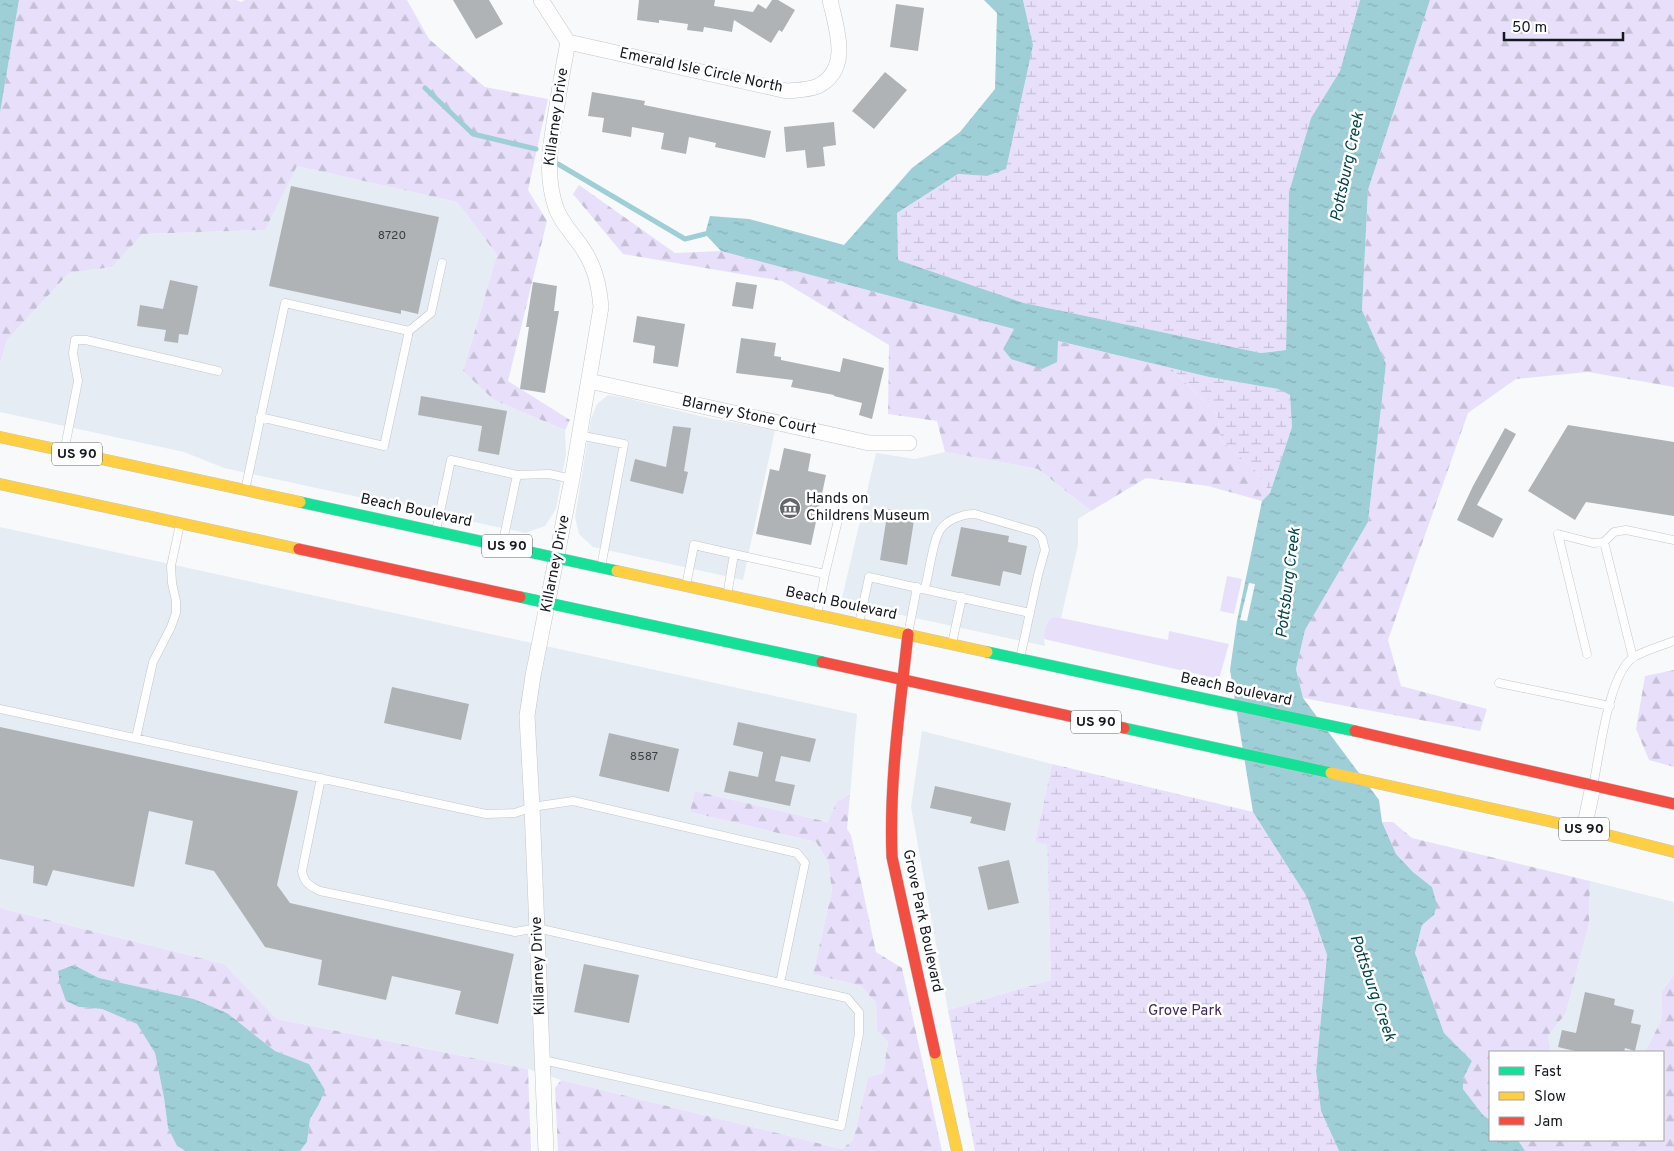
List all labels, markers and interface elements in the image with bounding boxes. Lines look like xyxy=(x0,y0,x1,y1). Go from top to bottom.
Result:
scale bar xyxy=(1504,10,1623,42)
text: 50 m xyxy=(1512,19,1547,38)
street label: Emerald Isle Circle North xyxy=(617,44,785,98)
street label: Killarney Drive xyxy=(541,67,573,167)
water label: Pottsburg Creek xyxy=(1327,110,1370,223)
house number: 8720 xyxy=(378,228,406,244)
street label: Blarney Stone Court xyxy=(680,392,818,440)
road number: US 90 xyxy=(52,442,102,466)
street label: Beach Boulevard xyxy=(359,490,473,532)
place label: Hands on Childrens Museum xyxy=(806,490,930,526)
museum icon: Hands on Childrens Museum xyxy=(778,496,802,520)
street label: Killarney Drive xyxy=(537,514,575,614)
water label: Pottsburg Creek xyxy=(1272,526,1306,639)
road number: US 90 xyxy=(482,534,532,558)
street label: Beach Boulevard xyxy=(784,583,898,625)
street label: Beach Boulevard xyxy=(1179,669,1293,711)
road number: US 90 xyxy=(1071,710,1121,734)
house number: 8587 xyxy=(630,749,658,765)
road number: US 90 xyxy=(1559,818,1609,841)
street label: Grove Park Boulevard xyxy=(898,848,946,994)
street label: Killarney Drive xyxy=(528,916,550,1016)
water label: Pottsburg Creek xyxy=(1344,932,1400,1045)
park label: Grove Park xyxy=(1148,1002,1222,1021)
legend xyxy=(1489,1051,1664,1141)
text: Fast xyxy=(1534,1063,1562,1082)
text: Slow xyxy=(1534,1088,1566,1107)
text: Jam xyxy=(1534,1113,1563,1132)

